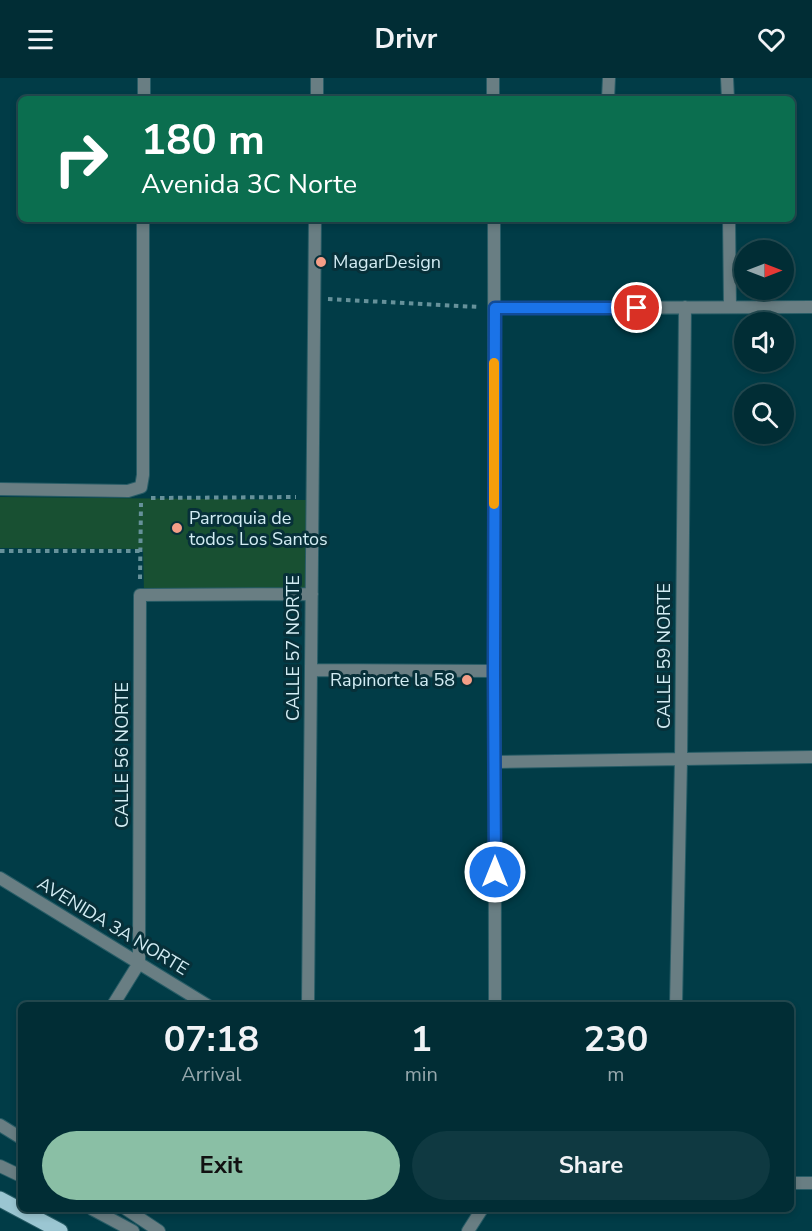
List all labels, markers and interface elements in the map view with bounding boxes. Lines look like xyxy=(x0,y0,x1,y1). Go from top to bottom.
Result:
text: Drivr xyxy=(375,21,437,58)
icon: menu xyxy=(24,23,57,56)
icon: heart xyxy=(755,23,788,56)
text: 180 m xyxy=(141,112,265,169)
icon: right xyxy=(42,120,120,198)
text: Avenida 3C Norte xyxy=(141,166,357,203)
north arrow xyxy=(734,240,794,300)
map controls xyxy=(734,240,794,444)
place label: MagarDesign xyxy=(333,250,441,274)
marker: MagarDesign xyxy=(314,255,328,269)
pin xyxy=(611,282,662,333)
icon: arrive xyxy=(620,291,653,324)
button: sound xyxy=(734,312,794,372)
button: search xyxy=(734,384,794,444)
place label: Parroquia de todos Los Santos xyxy=(189,506,328,551)
marker: Parroquia de todos Los Santos xyxy=(170,521,184,535)
street label: CALLE 57 NORTE xyxy=(281,575,305,721)
street label: CALLE 59 NORTE xyxy=(652,583,676,729)
place label: Rapinorte la 58 xyxy=(330,668,455,692)
marker: Rapinorte la 58 xyxy=(460,673,474,687)
street label: CALLE 56 NORTE xyxy=(110,682,134,828)
position arrow xyxy=(463,840,527,904)
street label: AVENIDA 3A NORTE xyxy=(33,871,193,981)
text: 07:18 xyxy=(164,1015,259,1064)
text: 1 xyxy=(410,1015,432,1064)
text: 230 xyxy=(583,1015,648,1064)
text: Arrival xyxy=(181,1061,241,1088)
text: min xyxy=(405,1061,438,1088)
text: m xyxy=(607,1061,624,1088)
button: Exit xyxy=(42,1131,400,1200)
button: Share xyxy=(412,1131,770,1200)

